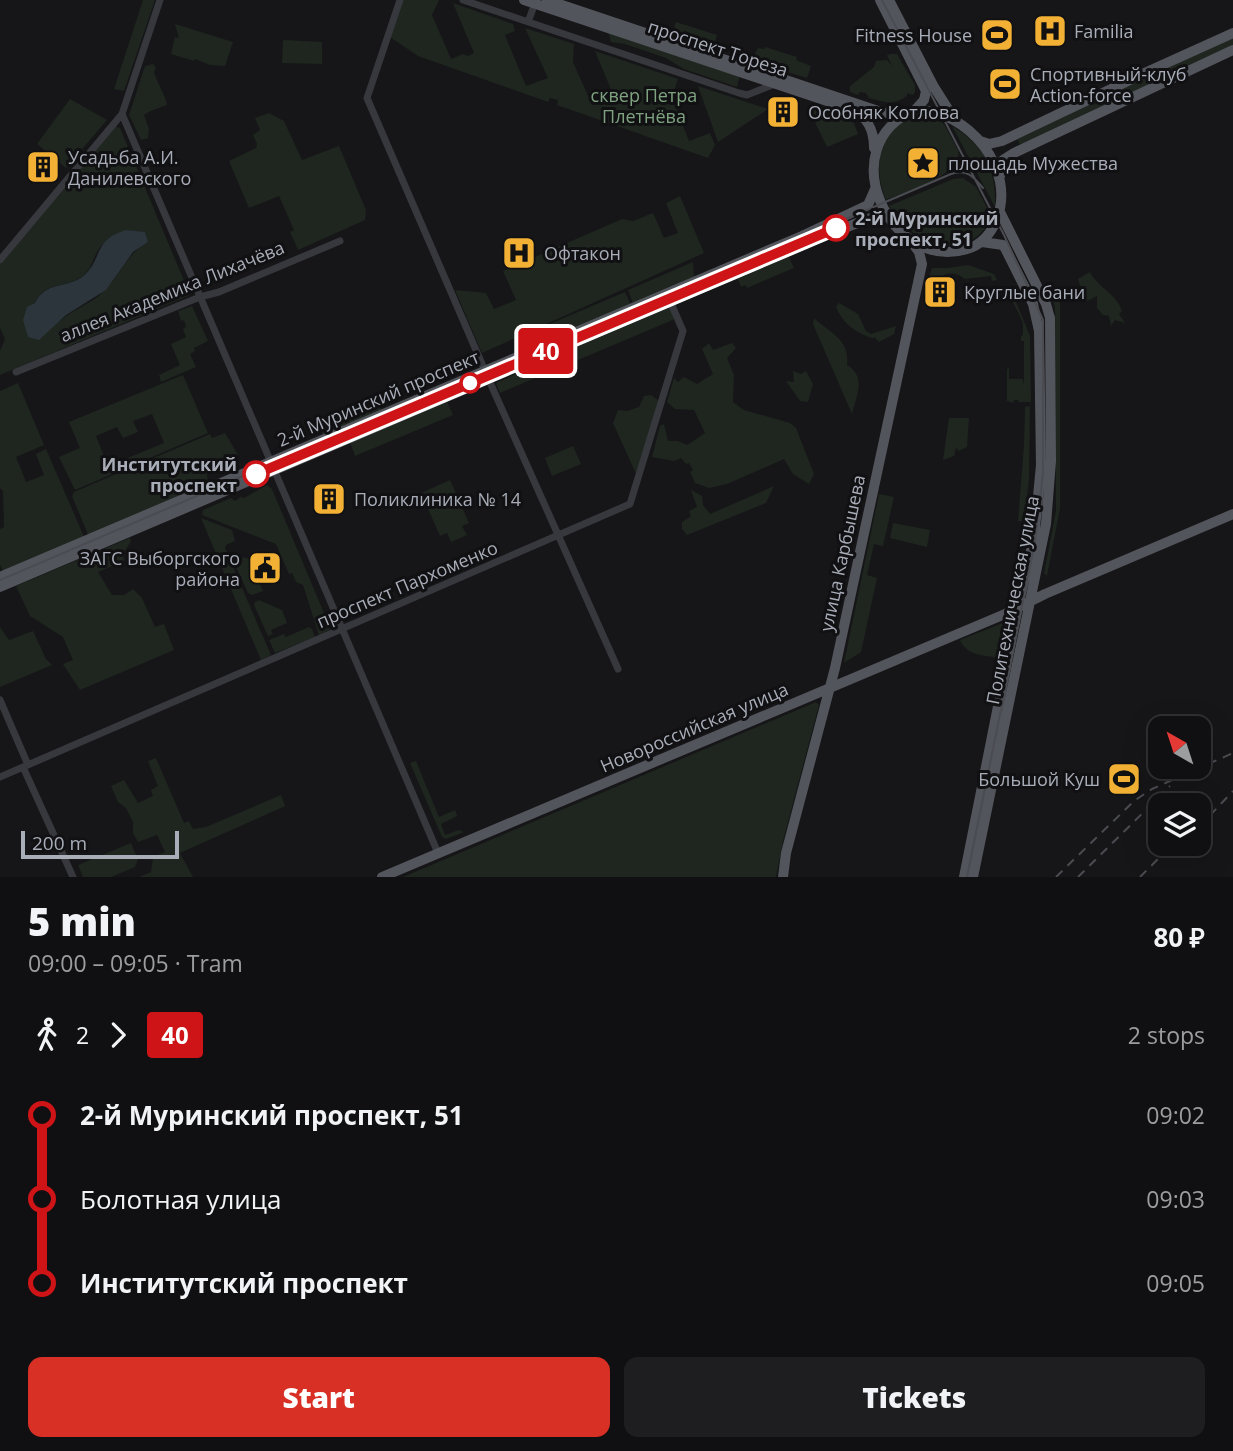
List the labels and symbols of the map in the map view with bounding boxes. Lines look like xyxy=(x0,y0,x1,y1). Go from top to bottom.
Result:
hospital icon: Familia xyxy=(1031,12,1069,50)
street label: проспект Тореза xyxy=(645,14,791,82)
sports icon: Fitness House xyxy=(978,16,1016,54)
place label: Familia xyxy=(1074,19,1134,43)
place label: Fitness House xyxy=(855,23,972,47)
place label: Спортивный-клуб Action-force xyxy=(1030,62,1186,107)
sports icon: Спортивный-клуб Action-force xyxy=(986,65,1024,103)
park label: сквер Петра Плетнёва xyxy=(591,83,697,128)
building icon: Особняк Котлова xyxy=(764,93,802,131)
place label: Особняк Котлова xyxy=(808,100,959,124)
place icon: площадь Мужества xyxy=(904,144,942,182)
place label: Усадьба А.И. Данилевского xyxy=(68,145,191,190)
building icon: Усадьба А.И. Данилевского xyxy=(24,148,62,186)
place label: площадь Мужества xyxy=(948,151,1118,175)
place label: 2-й Муринский проспект, 51 xyxy=(855,206,999,251)
marker: 2-й Муринский проспект, 51 xyxy=(823,215,849,241)
hospital icon: Офтакон xyxy=(500,234,538,272)
street label: аллея Академика Лихачёва xyxy=(56,235,288,347)
place label: Офтакон xyxy=(544,241,621,265)
building icon: Круглые бани xyxy=(921,273,959,311)
place label: Круглые бани xyxy=(964,280,1085,304)
line badge: 40 xyxy=(514,328,578,374)
street label: 2-й Муринский проспект xyxy=(273,344,483,452)
unlabelled marker xyxy=(460,373,480,393)
place label: Институтский проспект xyxy=(102,452,237,497)
marker: Институтский проспект xyxy=(243,461,269,487)
street label: улица Карбышева xyxy=(814,472,870,634)
building icon: Поликлиника № 14 xyxy=(310,480,348,518)
place label: Поликлиника № 14 xyxy=(354,487,521,511)
street label: Политехническая улица xyxy=(980,494,1044,706)
street label: проспект Пархоменко xyxy=(313,535,501,633)
place label: ЗАГС Выборгского района xyxy=(80,546,240,591)
public building icon: ЗАГС Выборгского района xyxy=(246,549,284,587)
street label: Новороссийская улица xyxy=(596,677,792,777)
north arrow xyxy=(1148,716,1211,779)
sports icon: Большой Куш xyxy=(1105,760,1143,798)
place label: Большой Куш xyxy=(978,767,1100,791)
scale bar xyxy=(21,828,178,860)

